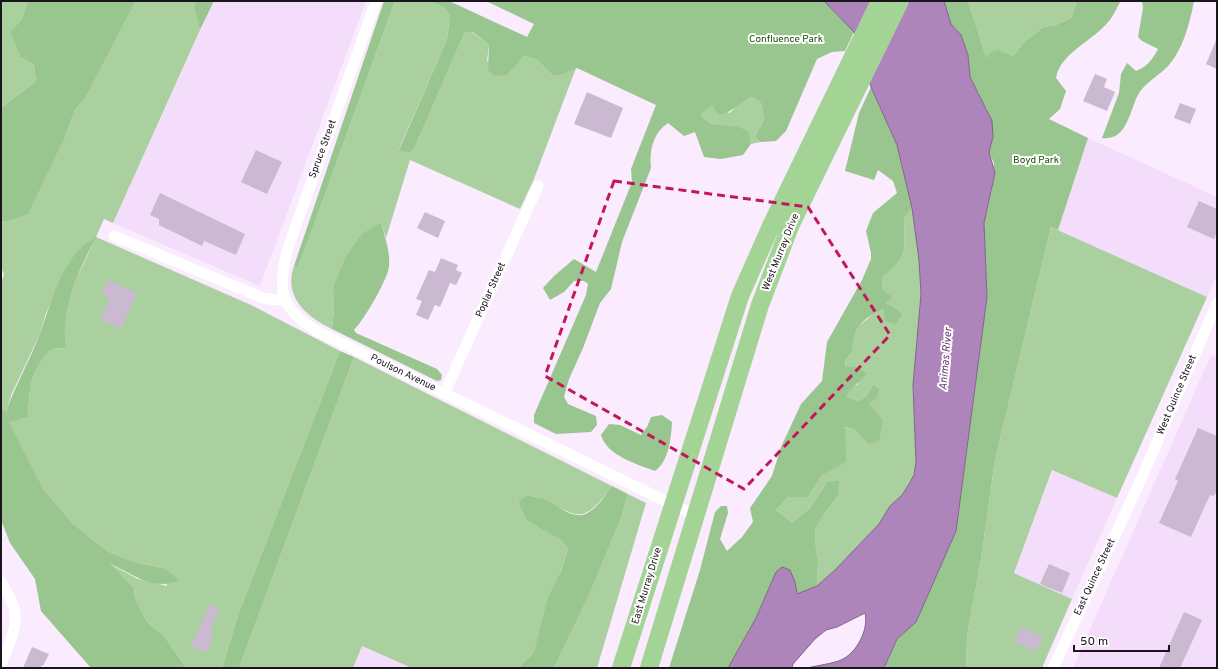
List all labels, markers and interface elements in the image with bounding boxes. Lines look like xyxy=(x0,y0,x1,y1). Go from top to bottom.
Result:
park label: Confluence Park xyxy=(749,33,823,46)
street label: Spruce Street xyxy=(306,118,340,180)
park label: Boyd Park xyxy=(1013,154,1059,167)
street label: West Murray Drive xyxy=(760,212,802,292)
street label: Poplar Street xyxy=(473,260,509,320)
water label: Animas River xyxy=(936,326,956,391)
street label: Poulson Avenue xyxy=(368,352,438,394)
street label: West Quince Street xyxy=(1154,353,1200,437)
street label: East Quince Street xyxy=(1071,536,1119,618)
street label: East Murray Drive xyxy=(629,546,665,626)
scale bar xyxy=(1074,627,1169,653)
text: 50 m xyxy=(1080,634,1108,650)

